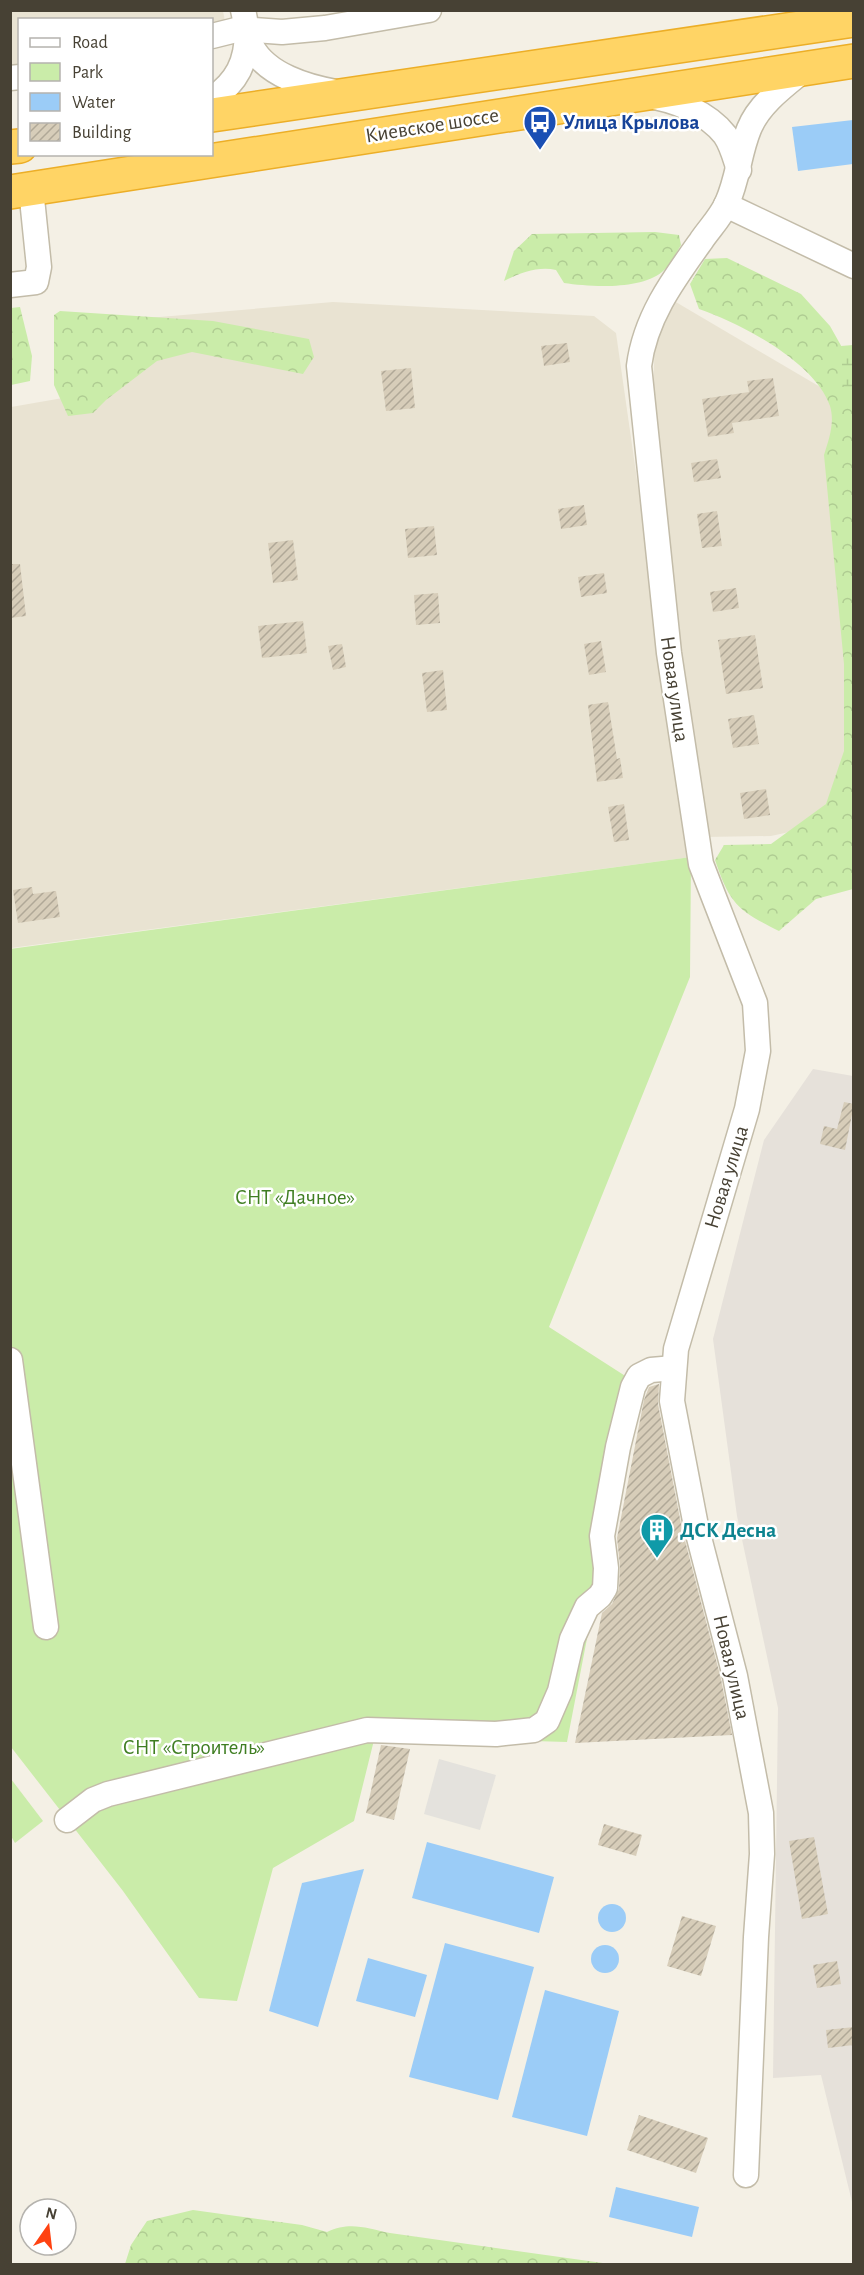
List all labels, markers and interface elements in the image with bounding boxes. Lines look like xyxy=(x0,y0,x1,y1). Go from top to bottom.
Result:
legend xyxy=(18,18,213,156)
text: Road xyxy=(72,34,108,52)
text: Park xyxy=(72,64,104,82)
text: Water xyxy=(72,94,115,112)
bus stop icon: Улица Крылова xyxy=(522,104,558,151)
street label: Киевское шоссе xyxy=(364,105,500,146)
place label: Улица Крылова xyxy=(563,112,700,133)
text: Building xyxy=(72,124,132,142)
street label: Новая улица xyxy=(657,635,692,744)
street label: Новая улица xyxy=(701,1123,752,1231)
park label: СНТ «Дачное» xyxy=(235,1187,355,1208)
building icon: ДСК Десна xyxy=(639,1512,675,1559)
place label: ДСК Десна xyxy=(680,1520,776,1541)
street label: Новая улица xyxy=(709,1613,754,1722)
park label: СНТ «Строитель» xyxy=(123,1737,265,1758)
north arrow xyxy=(18,2197,78,2257)
text: N xyxy=(44,2204,59,2223)

